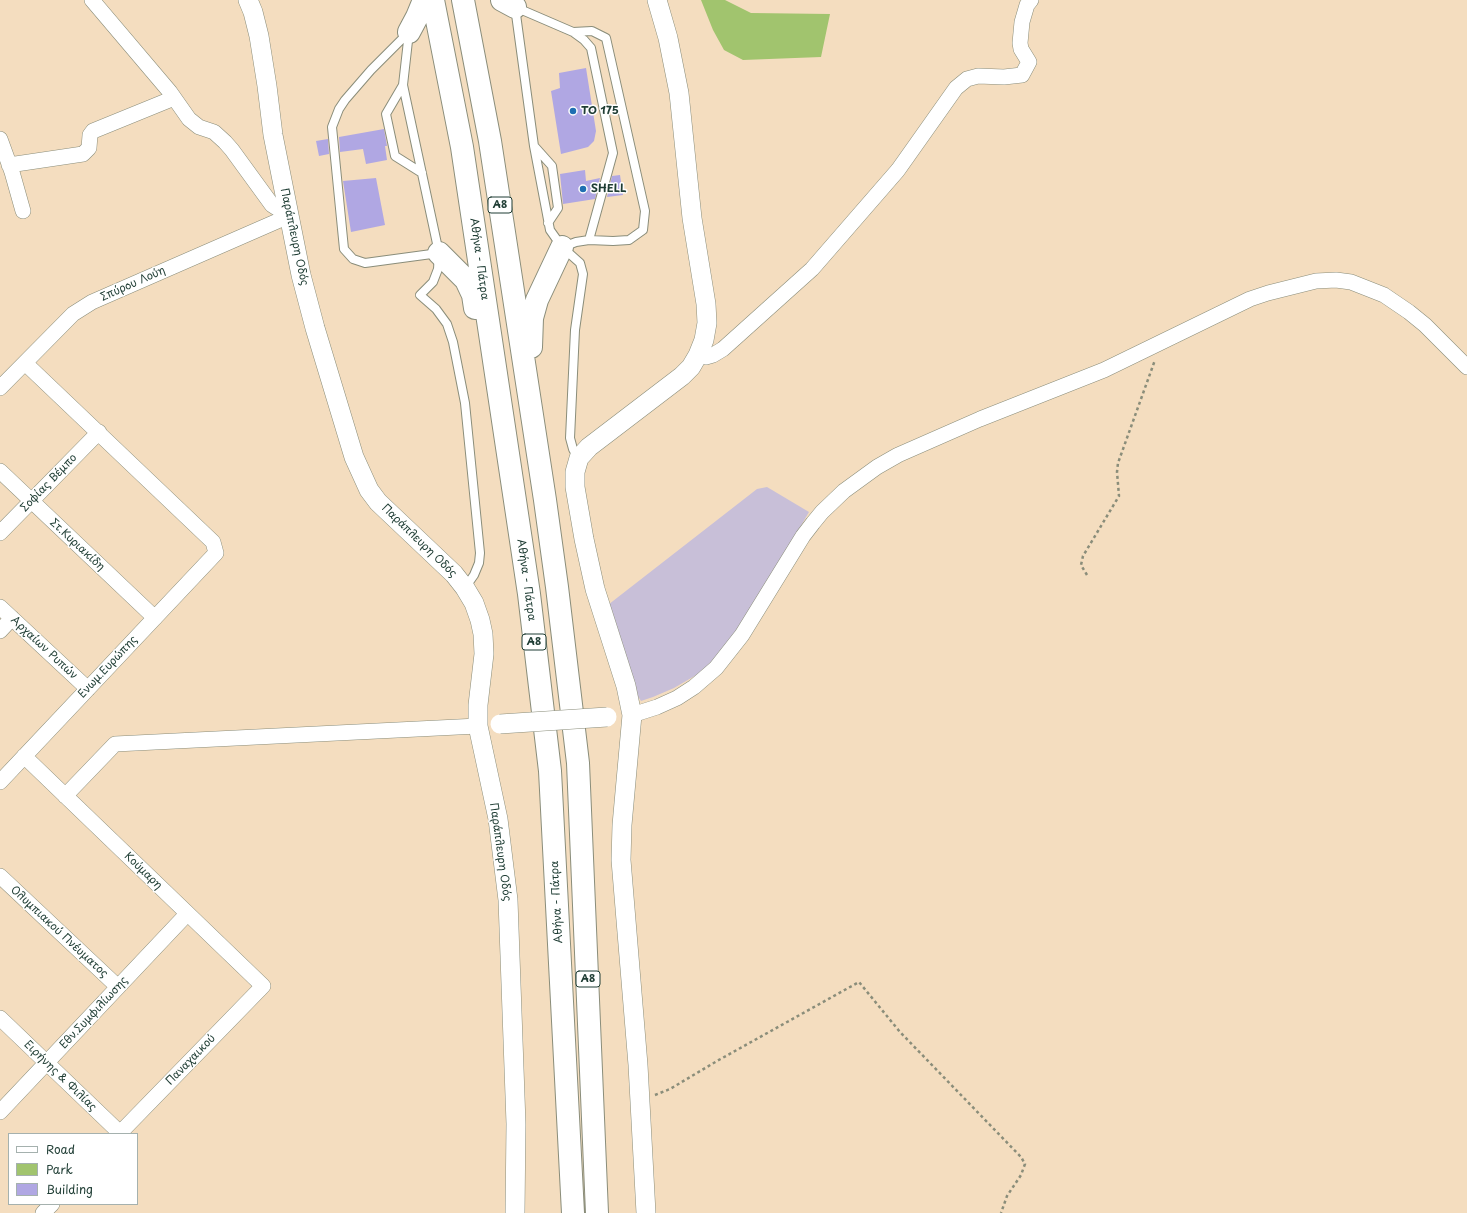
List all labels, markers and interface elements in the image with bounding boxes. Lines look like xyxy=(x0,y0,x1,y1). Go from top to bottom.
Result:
place label: TO 175 xyxy=(581,104,619,118)
marker: TO 175 xyxy=(568,106,578,116)
place label: SHELL xyxy=(591,182,626,196)
marker: SHELL xyxy=(578,184,588,194)
street label: Παράπλευρη Οδός xyxy=(277,187,311,287)
road number: Α8 xyxy=(488,197,512,213)
street label: Αθήνα - Πάτρα xyxy=(467,217,491,301)
street label: Σπύρου Λούη xyxy=(99,264,167,304)
street label: Σοφίας Βέμπο xyxy=(18,451,80,515)
street label: Παράπλευρη Οδός xyxy=(379,502,459,580)
street label: Στ.Κυριακίδη xyxy=(47,516,107,574)
street label: Αθήνα - Πάτρα xyxy=(514,538,538,622)
street label: Αρχαίων Ρυπών xyxy=(8,614,80,682)
street label: Ενωμ.Ευρώπης xyxy=(76,633,140,701)
road number: Α8 xyxy=(522,634,546,650)
street label: Παράπλευρη Οδός xyxy=(487,802,513,902)
street label: Κούμαρη xyxy=(121,850,165,892)
street label: Αθήνα - Πάτρα xyxy=(548,860,566,944)
street label: Ολυμπιακού Πνέυματος xyxy=(8,883,110,981)
road number: Α8 xyxy=(576,971,600,987)
street label: Εθν.Συμφιλίωσης xyxy=(57,974,131,1052)
street label: Παναχαικού xyxy=(164,1032,218,1088)
street label: Ειρήνης & Φιλίας xyxy=(21,1038,99,1114)
legend xyxy=(8,1133,138,1205)
text: Road xyxy=(46,1140,75,1158)
text: Park xyxy=(46,1160,73,1178)
text: Building xyxy=(46,1180,93,1198)

